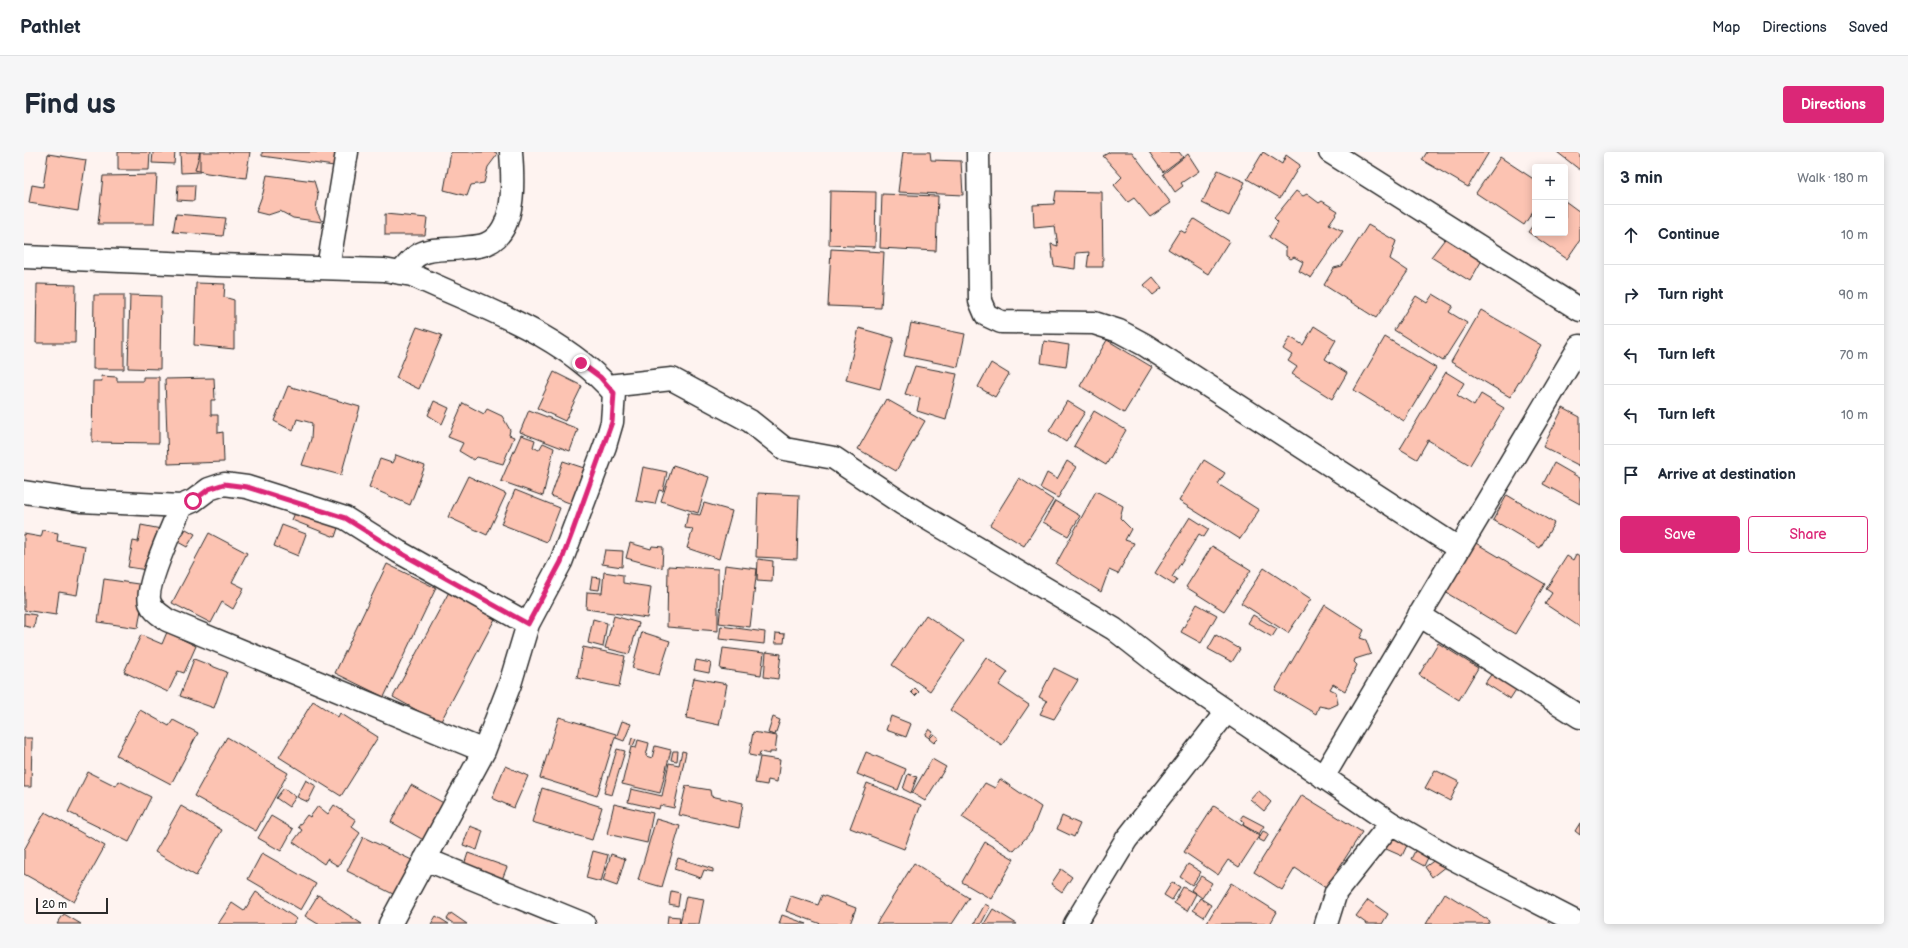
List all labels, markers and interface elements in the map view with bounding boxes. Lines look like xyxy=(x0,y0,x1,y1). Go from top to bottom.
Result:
text: Pathlet xyxy=(20,16,81,39)
text: Map xyxy=(1712,19,1740,36)
text: Directions xyxy=(1762,19,1827,36)
text: Saved xyxy=(1849,19,1888,36)
button: Directions xyxy=(1783,86,1884,123)
text: Find us xyxy=(24,88,116,121)
map controls xyxy=(1532,164,1568,236)
button: + xyxy=(1532,164,1568,200)
text: 3 min xyxy=(1620,168,1663,188)
text: Walk · 180 m xyxy=(1797,170,1868,186)
button: − xyxy=(1532,200,1568,236)
icon: ahead xyxy=(1620,224,1642,246)
text: Continue xyxy=(1658,225,1720,244)
text: 10 m xyxy=(1841,227,1868,243)
icon: right xyxy=(1620,284,1642,306)
text: Turn right xyxy=(1658,285,1723,304)
text: 90 m xyxy=(1839,287,1868,303)
icon: left xyxy=(1620,344,1642,366)
text: Turn left xyxy=(1658,345,1715,364)
text: 70 m xyxy=(1840,347,1868,363)
route end xyxy=(572,354,590,372)
icon: left xyxy=(1620,404,1642,426)
text: Turn left xyxy=(1658,405,1715,424)
text: 10 m xyxy=(1841,407,1868,423)
icon: arrive xyxy=(1620,464,1642,486)
text: Arrive at destination xyxy=(1658,465,1796,484)
route start xyxy=(184,492,202,510)
button: Save xyxy=(1620,516,1740,553)
button: Share xyxy=(1748,516,1868,553)
scale bar xyxy=(36,896,108,915)
text: 20 m xyxy=(42,898,67,911)

